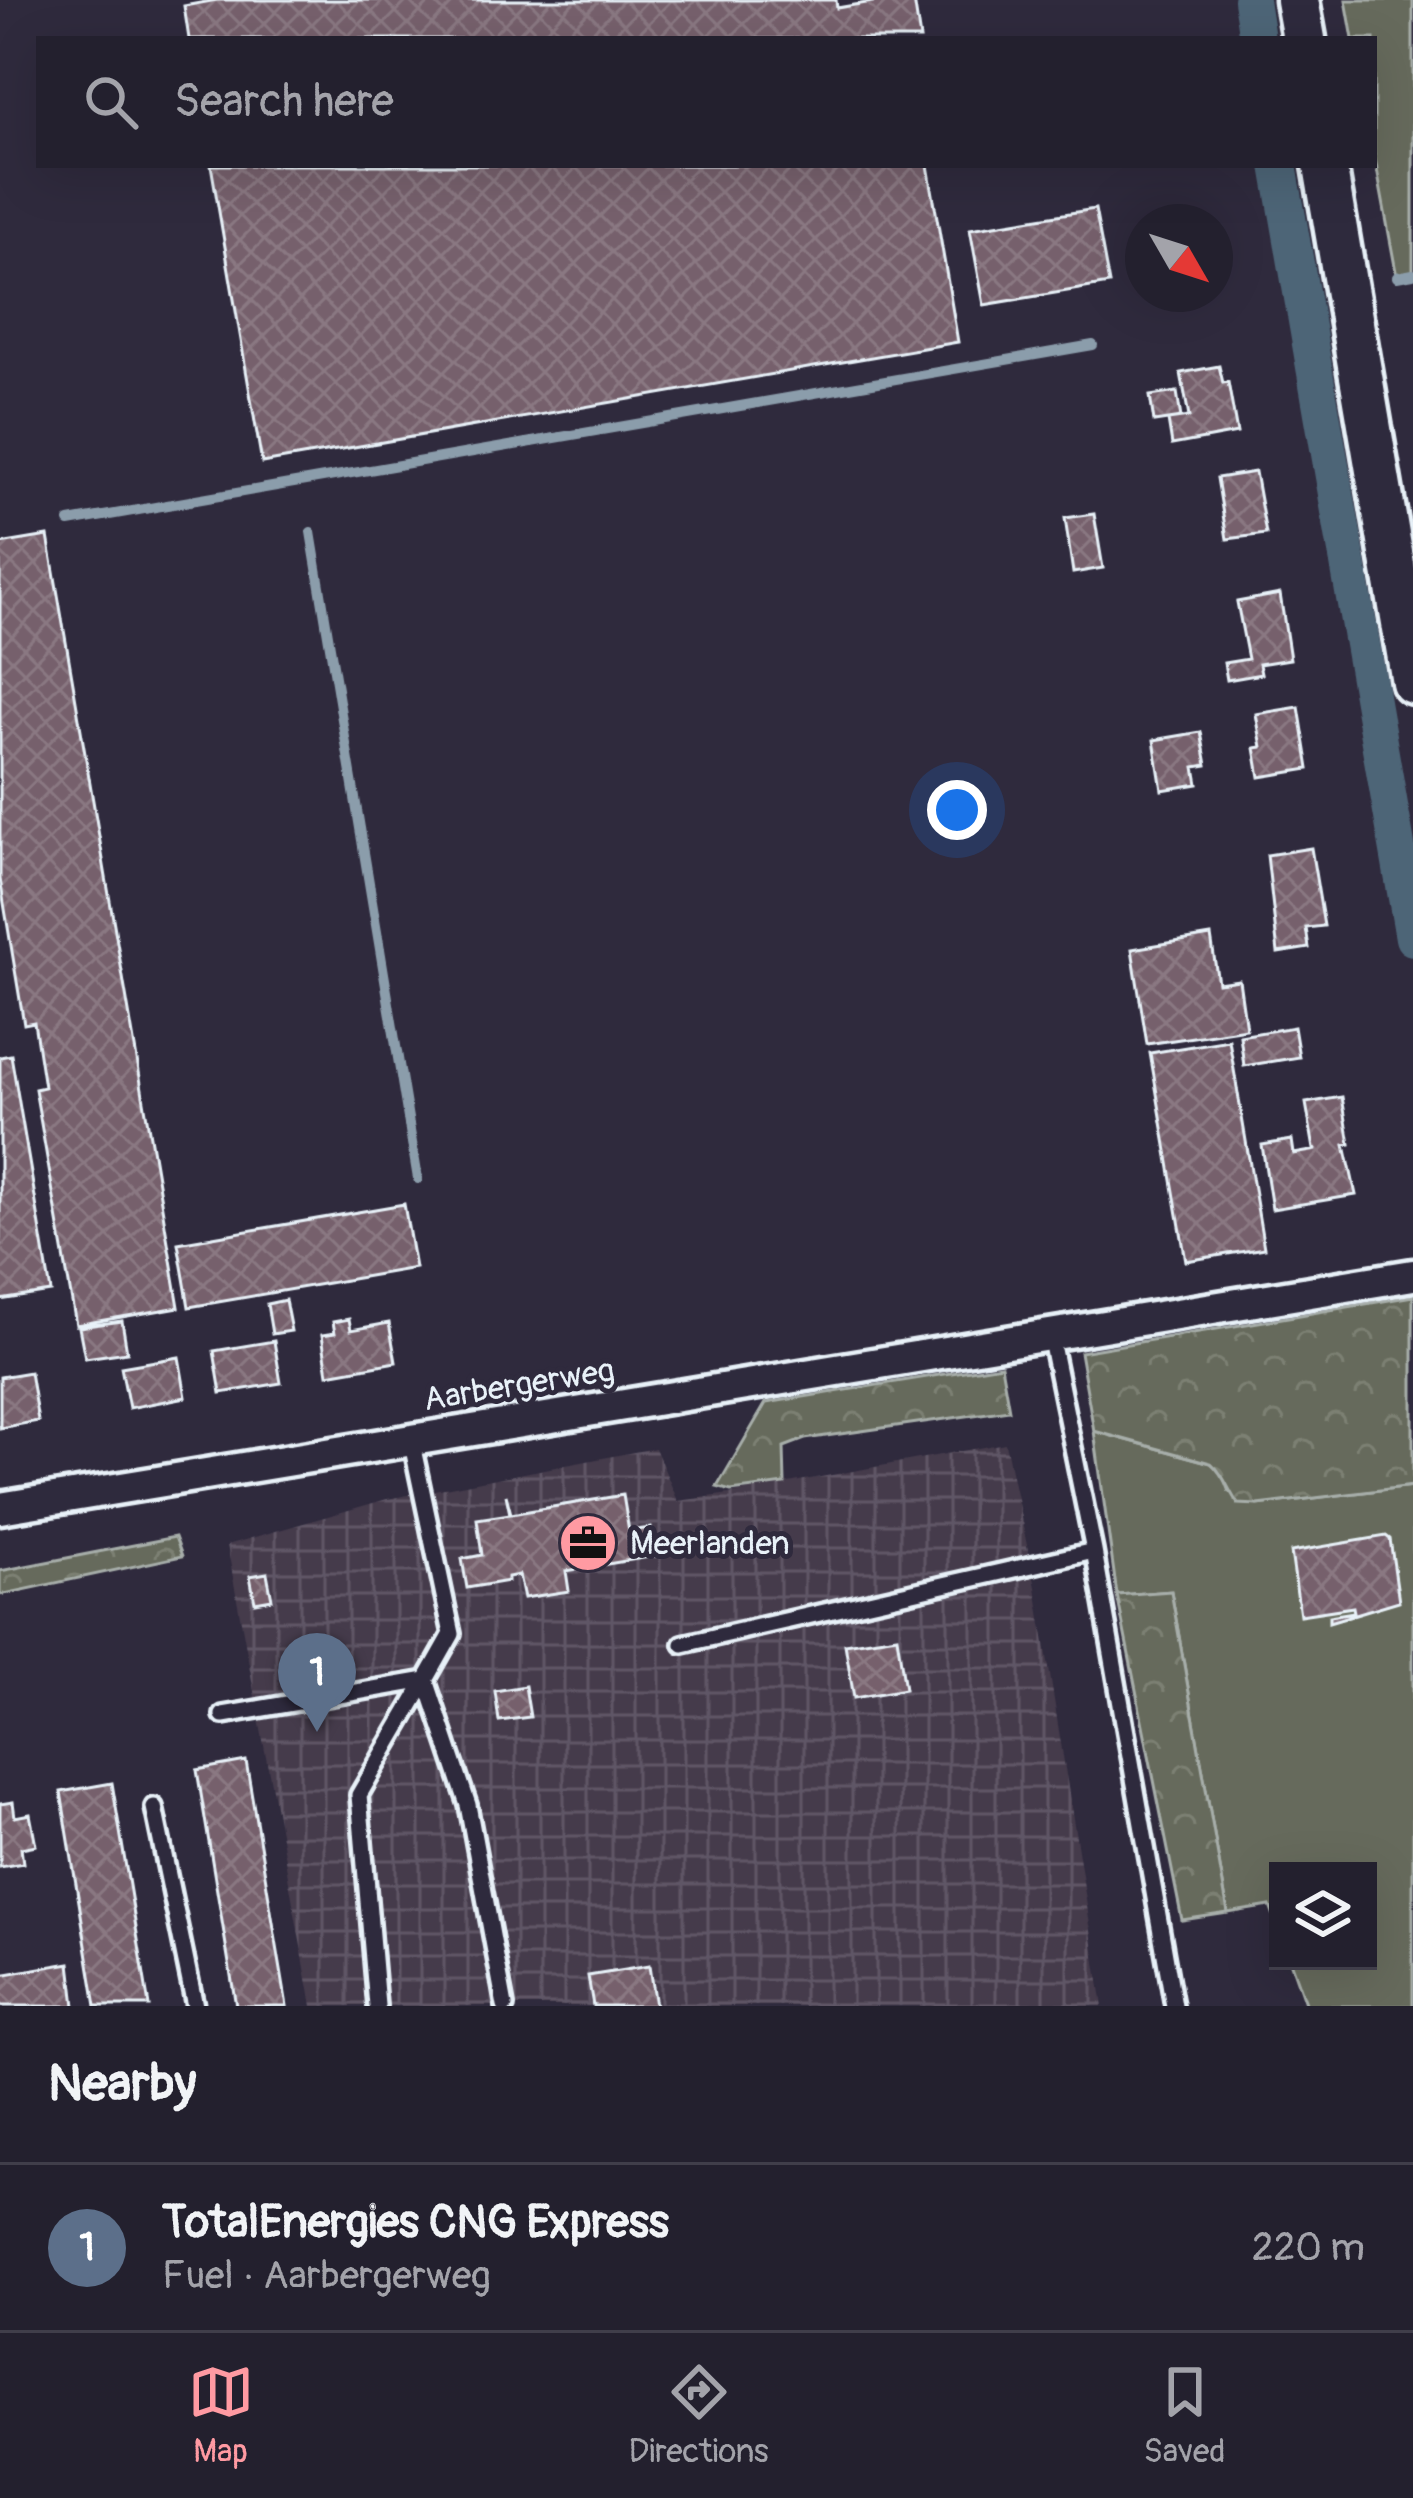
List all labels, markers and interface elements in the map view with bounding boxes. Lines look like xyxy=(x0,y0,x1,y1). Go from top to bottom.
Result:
search box xyxy=(36,36,1377,168)
icon: search xyxy=(78,69,144,135)
text: Search here xyxy=(174,74,394,130)
north arrow xyxy=(1125,204,1233,312)
your location xyxy=(927,780,987,840)
street label: Aarbergerweg xyxy=(421,1350,617,1420)
office icon: Meerlanden xyxy=(557,1512,619,1574)
place label: Meerlanden xyxy=(630,1523,790,1564)
pin: 1 xyxy=(278,1633,356,1732)
map controls xyxy=(1269,1862,1377,1970)
button: layers xyxy=(1269,1862,1377,1970)
text: Nearby xyxy=(48,2052,196,2116)
text: TotalEnergies CNG Express xyxy=(162,2195,669,2251)
text: 1 xyxy=(79,2223,95,2272)
text: 220 m xyxy=(1252,2223,1365,2272)
text: Fuel · Aarbergerweg xyxy=(162,2251,491,2300)
tab: Map xyxy=(188,2359,254,2472)
tab: Directions xyxy=(629,2359,769,2472)
tab: Saved xyxy=(1144,2359,1225,2472)

